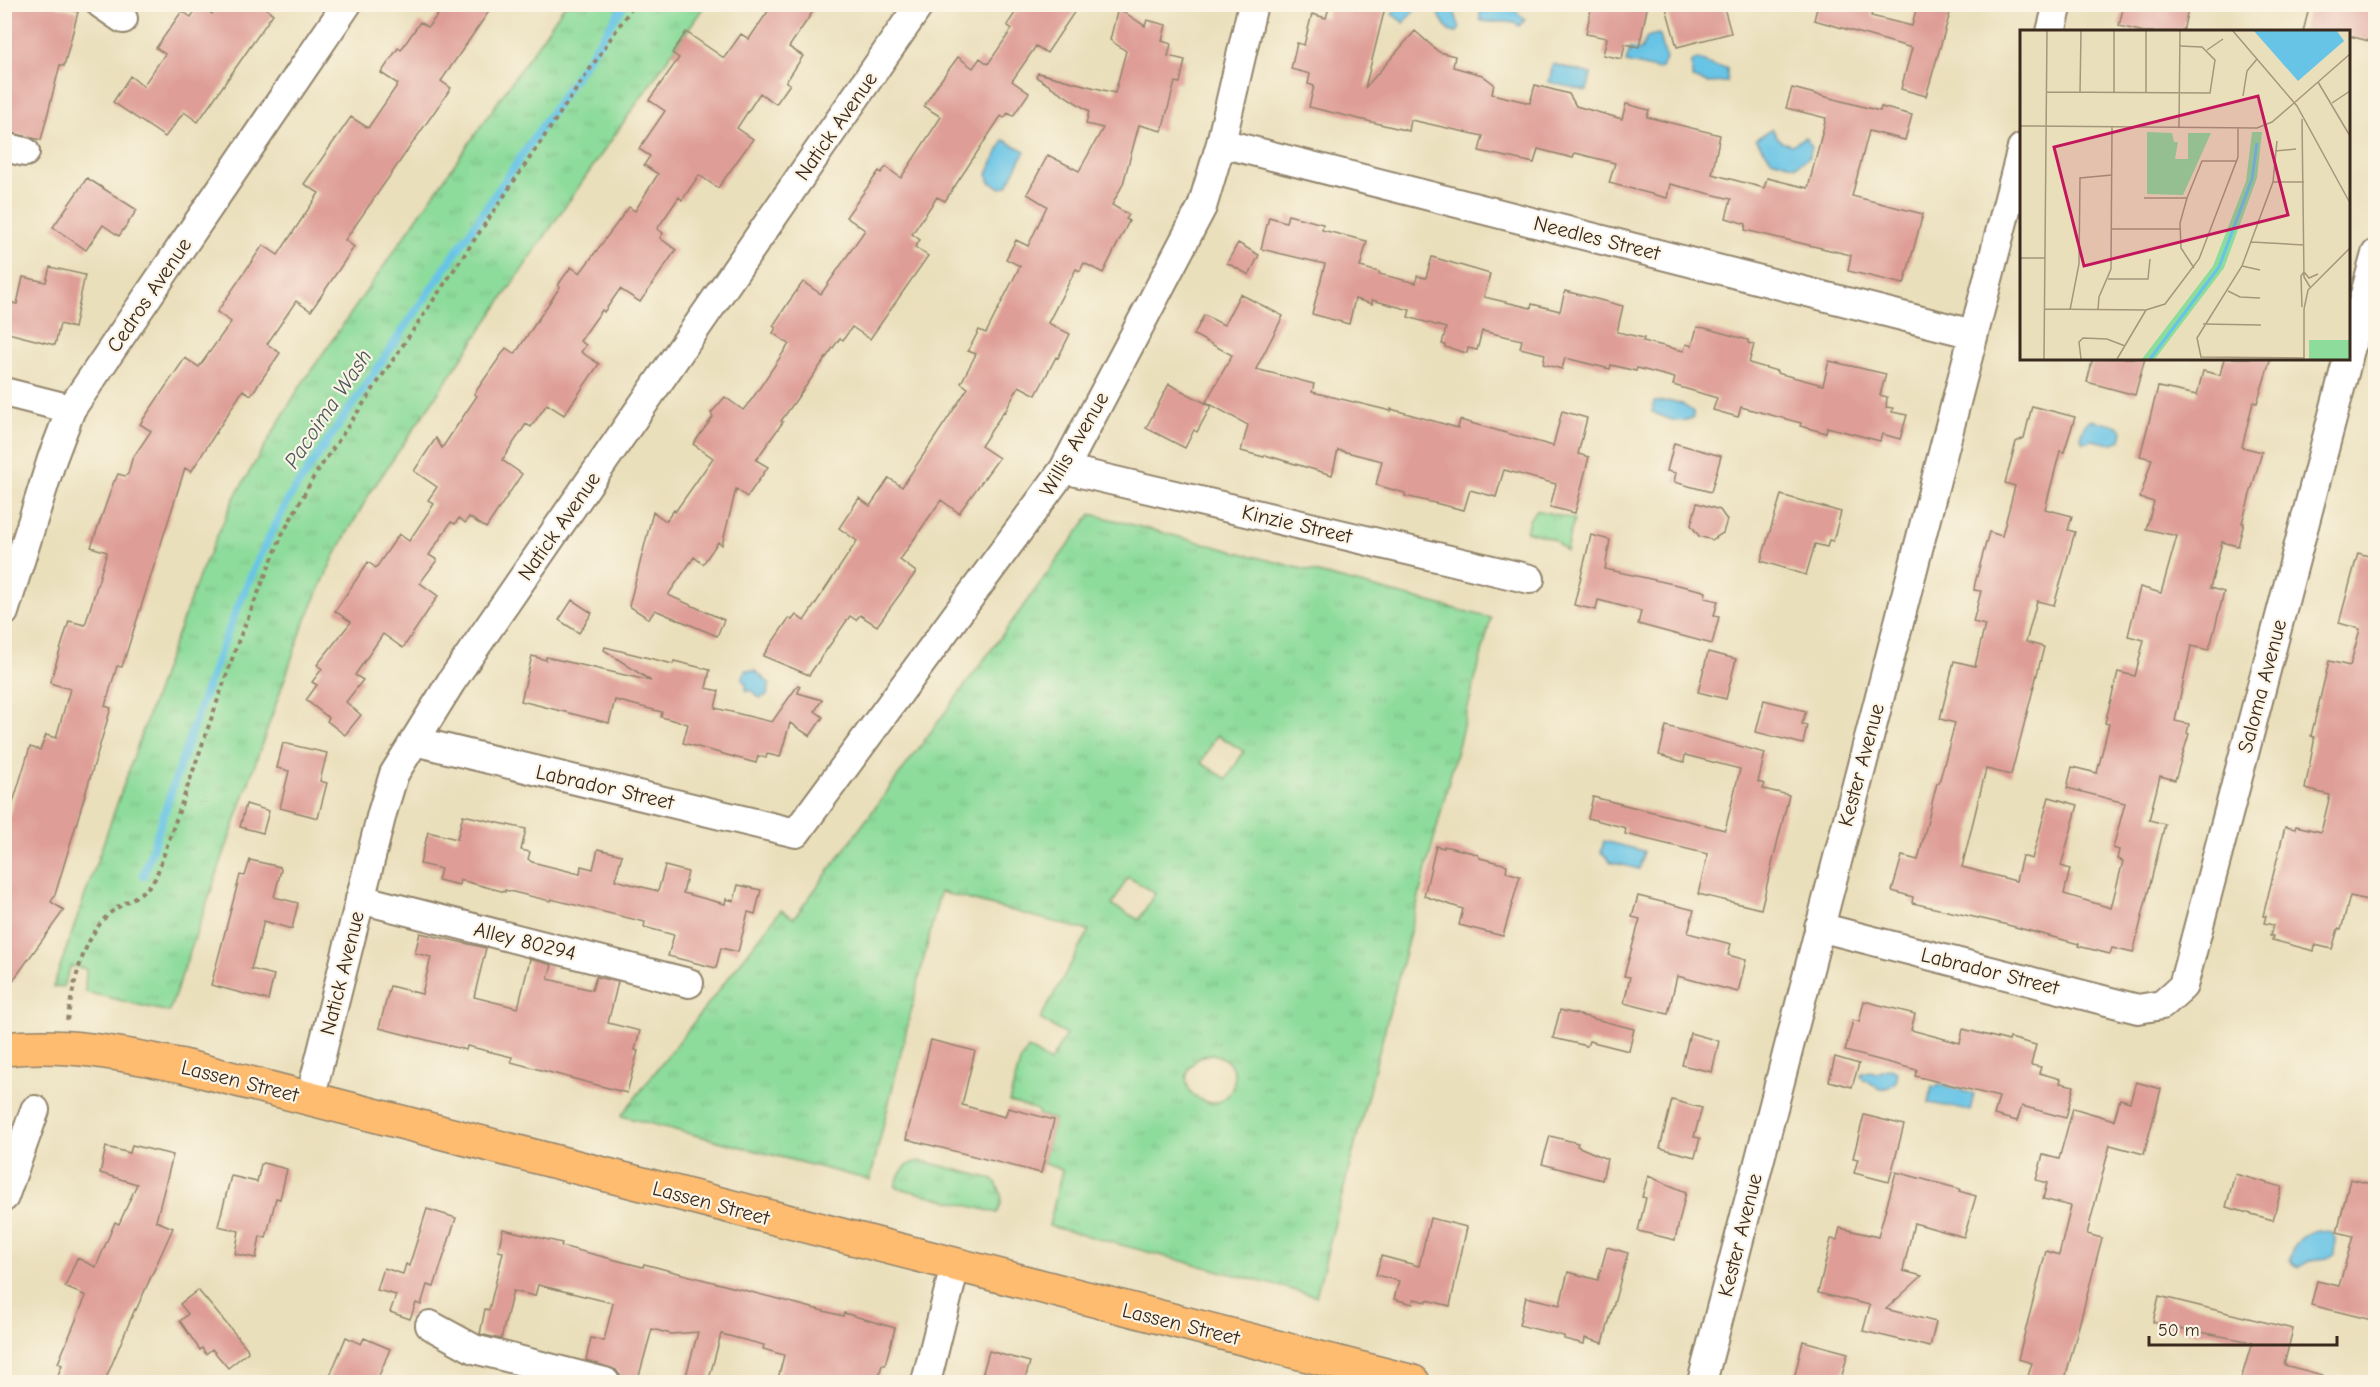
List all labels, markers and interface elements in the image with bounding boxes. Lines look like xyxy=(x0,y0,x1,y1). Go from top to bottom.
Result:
inset map xyxy=(2020,30,2350,360)
street label: Natick Avenue xyxy=(790,67,882,185)
street label: Needles Street xyxy=(1531,211,1664,266)
street label: Cedros Avenue xyxy=(102,233,196,357)
water label: Pacoima Wash xyxy=(279,344,377,474)
street label: Willis Avenue xyxy=(1034,387,1114,501)
street label: Natick Avenue xyxy=(513,467,605,585)
street label: Kinzie Street xyxy=(1240,500,1355,549)
street label: Saloma Avenue xyxy=(2233,617,2291,755)
street label: Kester Avenue xyxy=(1833,701,1889,829)
street label: Labrador Street xyxy=(534,759,677,815)
street label: Natick Avenue xyxy=(315,909,369,1037)
street label: Alley 80294 xyxy=(472,917,578,965)
street label: Labrador Street xyxy=(1919,942,2062,1000)
street label: Lassen Street xyxy=(179,1055,302,1107)
street label: Kester Avenue xyxy=(1713,1171,1767,1299)
street label: Lassen Street xyxy=(650,1176,773,1230)
street label: Lassen Street xyxy=(1120,1298,1243,1350)
scale bar xyxy=(2149,1309,2336,1347)
text: 50 m xyxy=(2158,1320,2200,1341)

